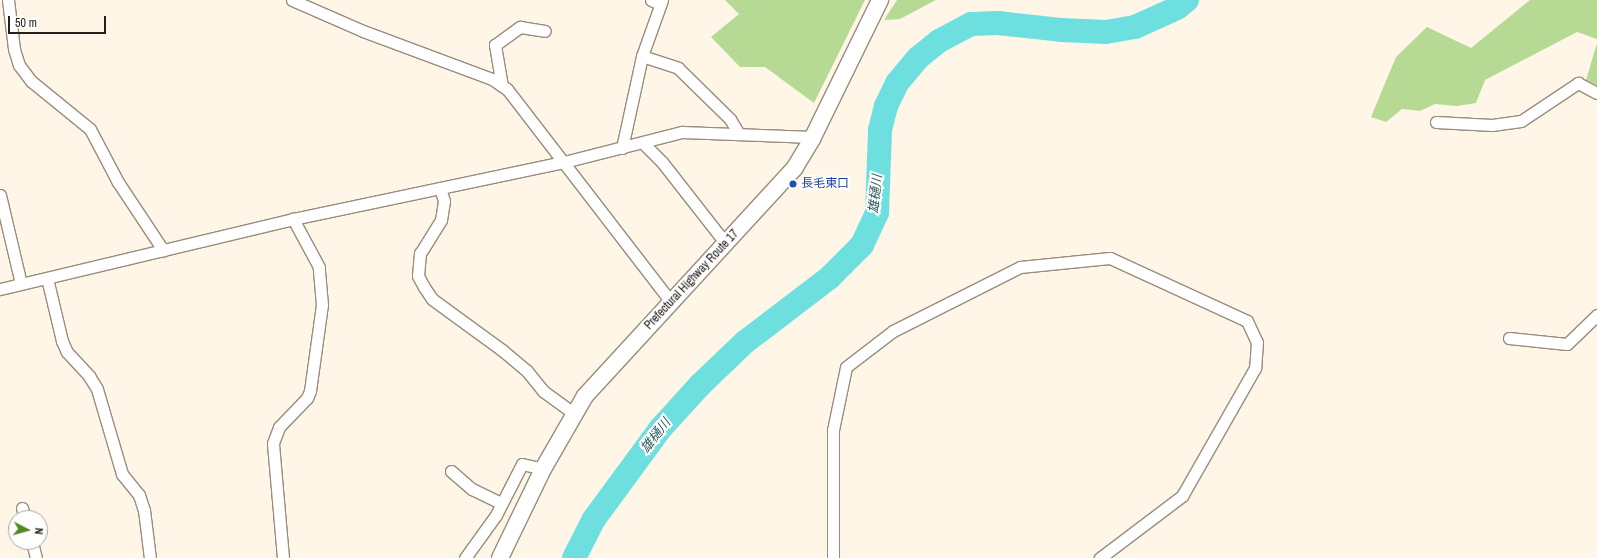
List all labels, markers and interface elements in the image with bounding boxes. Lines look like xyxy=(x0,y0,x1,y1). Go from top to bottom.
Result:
scale bar xyxy=(10,8,108,34)
text: 50 m xyxy=(15,15,37,31)
water label: 雄樋川 xyxy=(866,174,886,214)
place label: 長毛東口 xyxy=(801,177,849,191)
marker: 長毛東口 xyxy=(788,179,798,189)
street label: Prefectural Highway Route 17 xyxy=(642,227,742,333)
water label: 雄樋川 xyxy=(638,416,674,456)
north arrow xyxy=(8,510,48,550)
text: N xyxy=(32,527,46,535)

